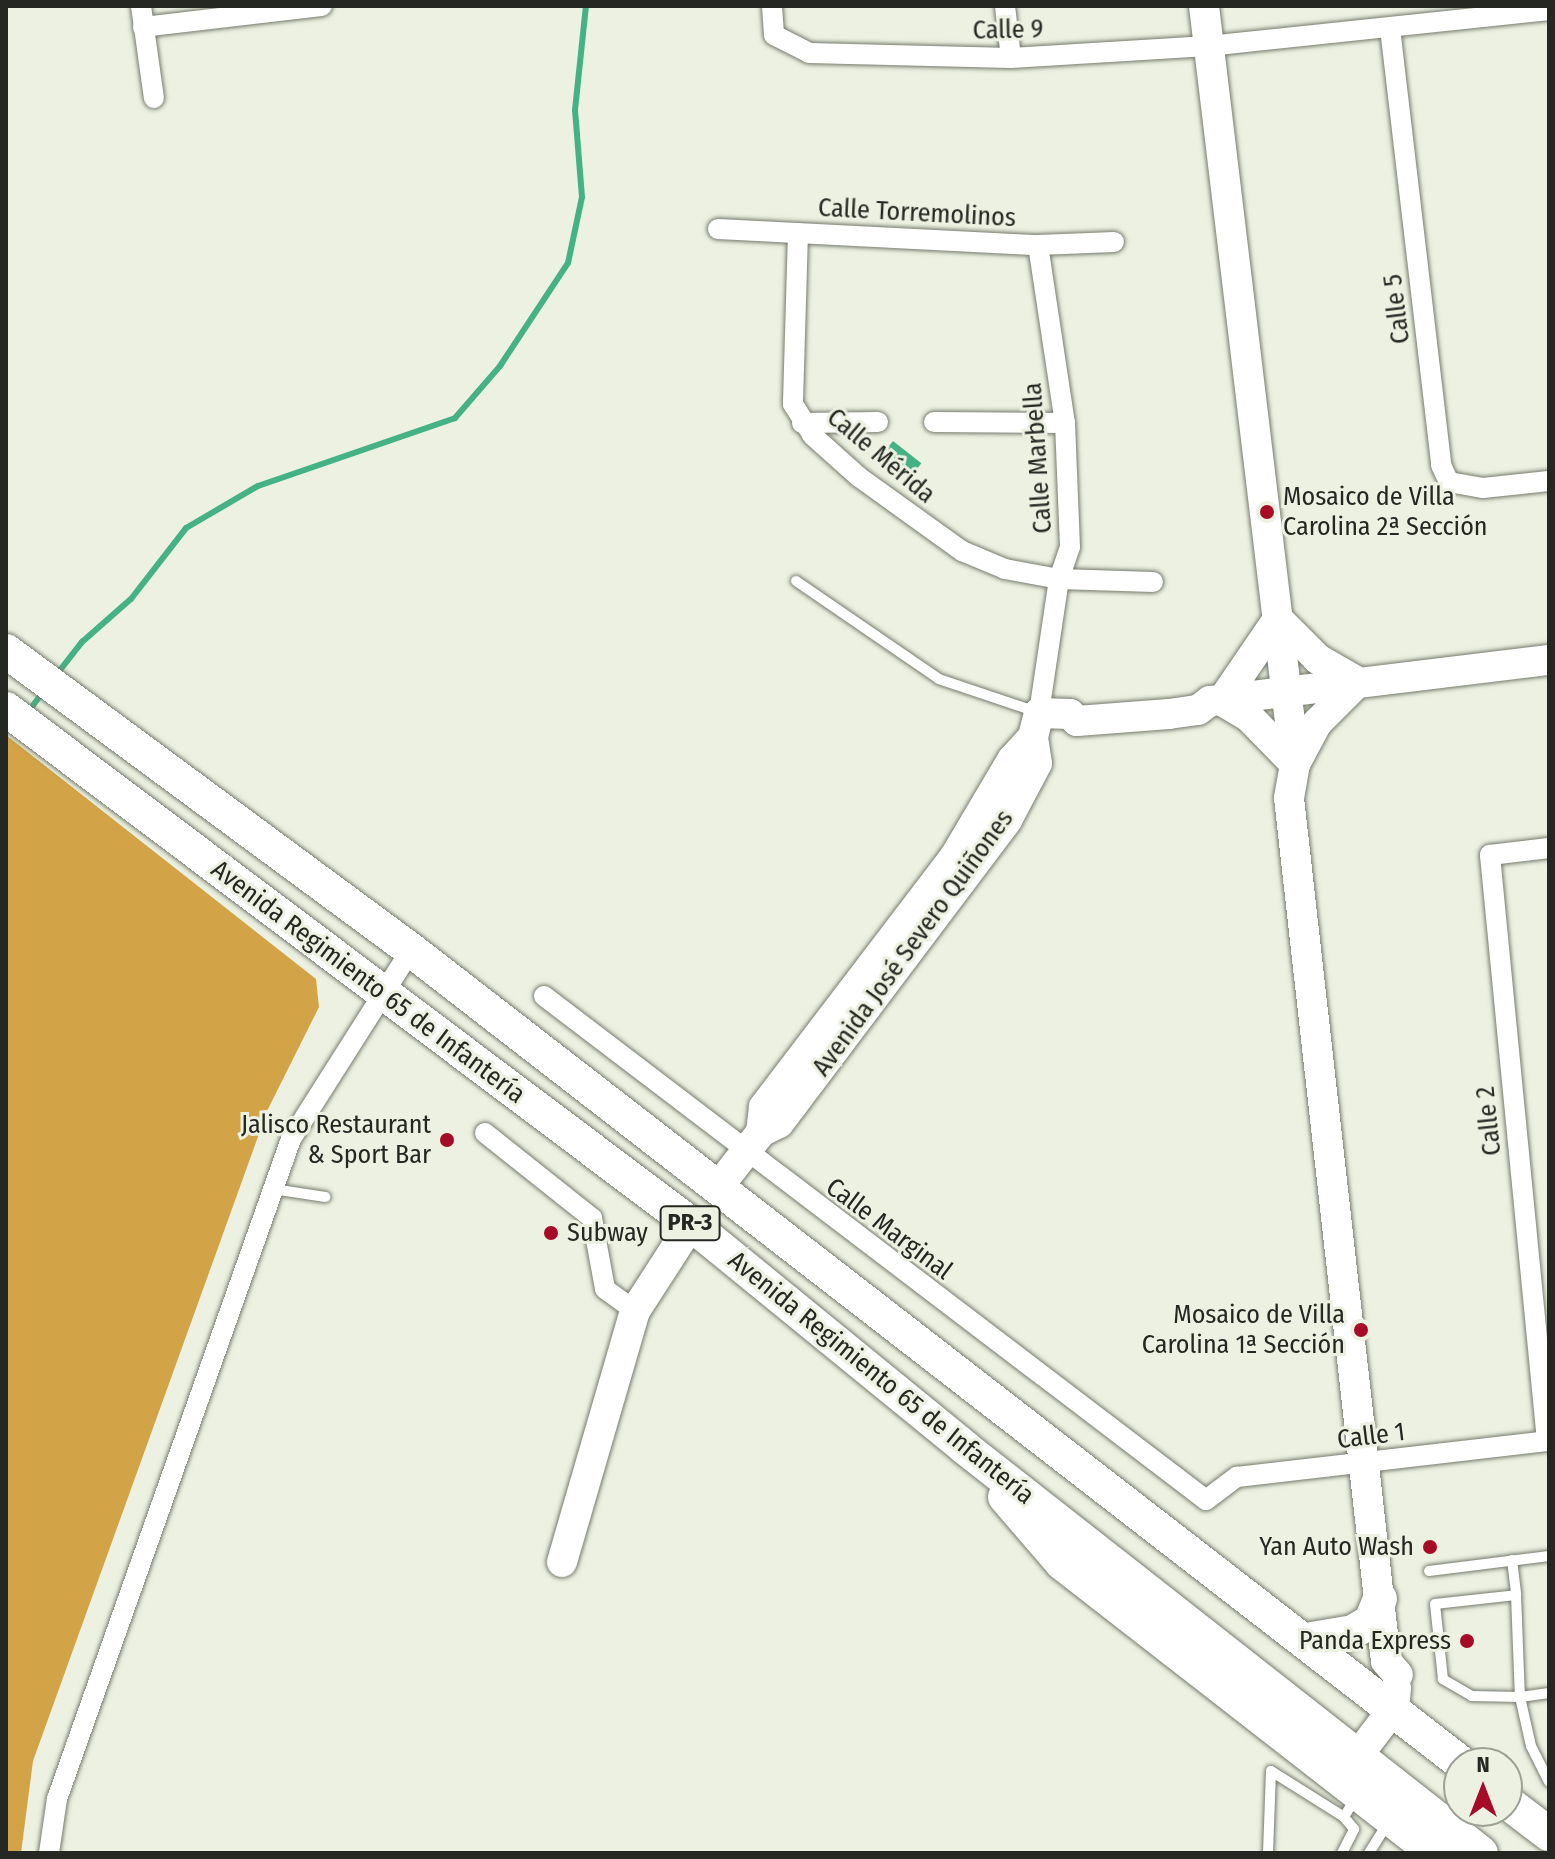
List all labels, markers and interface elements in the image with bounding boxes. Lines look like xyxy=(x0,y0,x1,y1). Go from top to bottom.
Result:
street label: Calle 9 xyxy=(972,14,1044,46)
street label: Calle Torremolinos xyxy=(817,192,1017,234)
street label: Calle 5 xyxy=(1377,272,1417,346)
street label: Calle Marbella xyxy=(1017,381,1059,535)
street label: Calle Mérida xyxy=(821,402,941,510)
place label: Mosaico de Villa Carolina 2ª Sección xyxy=(1283,481,1488,542)
marker: Mosaico de Villa Carolina 2ª Sección xyxy=(1258,503,1276,521)
street label: Avenida José Severo Quiñones xyxy=(806,804,1020,1082)
street label: Avenida Regimiento 65 de Infantería xyxy=(205,854,531,1110)
street label: Calle 2 xyxy=(1470,1085,1508,1157)
place label: Jalisco Restaurant & Sport Bar xyxy=(241,1109,431,1170)
marker: Jalisco Restaurant & Sport Bar xyxy=(438,1131,456,1149)
street label: Calle Marginal xyxy=(820,1171,958,1287)
road number: PR-3 xyxy=(658,1203,722,1243)
place label: Subway xyxy=(567,1217,648,1249)
marker: Subway xyxy=(542,1224,560,1242)
street label: Avenida Regimiento 65 de Infantería xyxy=(722,1245,1040,1511)
place label: Mosaico de Villa Carolina 1ª Sección xyxy=(1142,1299,1345,1360)
marker: Mosaico de Villa Carolina 1ª Sección xyxy=(1352,1321,1370,1339)
street label: Calle 1 xyxy=(1335,1416,1407,1456)
place label: Yan Auto Wash xyxy=(1259,1531,1414,1563)
marker: Yan Auto Wash xyxy=(1421,1538,1439,1556)
place label: Panda Express xyxy=(1299,1625,1451,1657)
marker: Panda Express xyxy=(1458,1632,1476,1650)
north arrow xyxy=(1443,1747,1523,1827)
text: N xyxy=(1476,1751,1490,1778)

